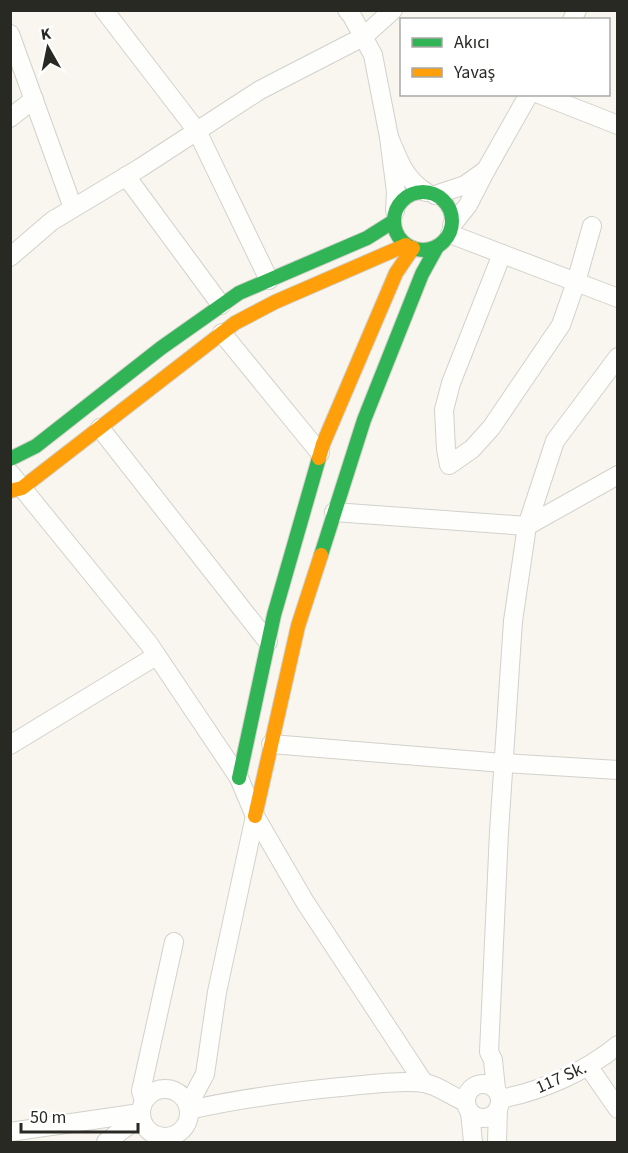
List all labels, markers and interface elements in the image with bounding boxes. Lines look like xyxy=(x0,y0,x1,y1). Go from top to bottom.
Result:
north arrow xyxy=(18,18,78,78)
legend xyxy=(400,18,610,96)
text: K xyxy=(39,23,53,46)
text: Akıcı xyxy=(454,30,490,55)
text: Yavaş xyxy=(453,60,495,85)
street label: 117 Sk. xyxy=(532,1055,591,1100)
scale bar xyxy=(21,1096,138,1134)
text: 50 m xyxy=(30,1105,66,1130)

